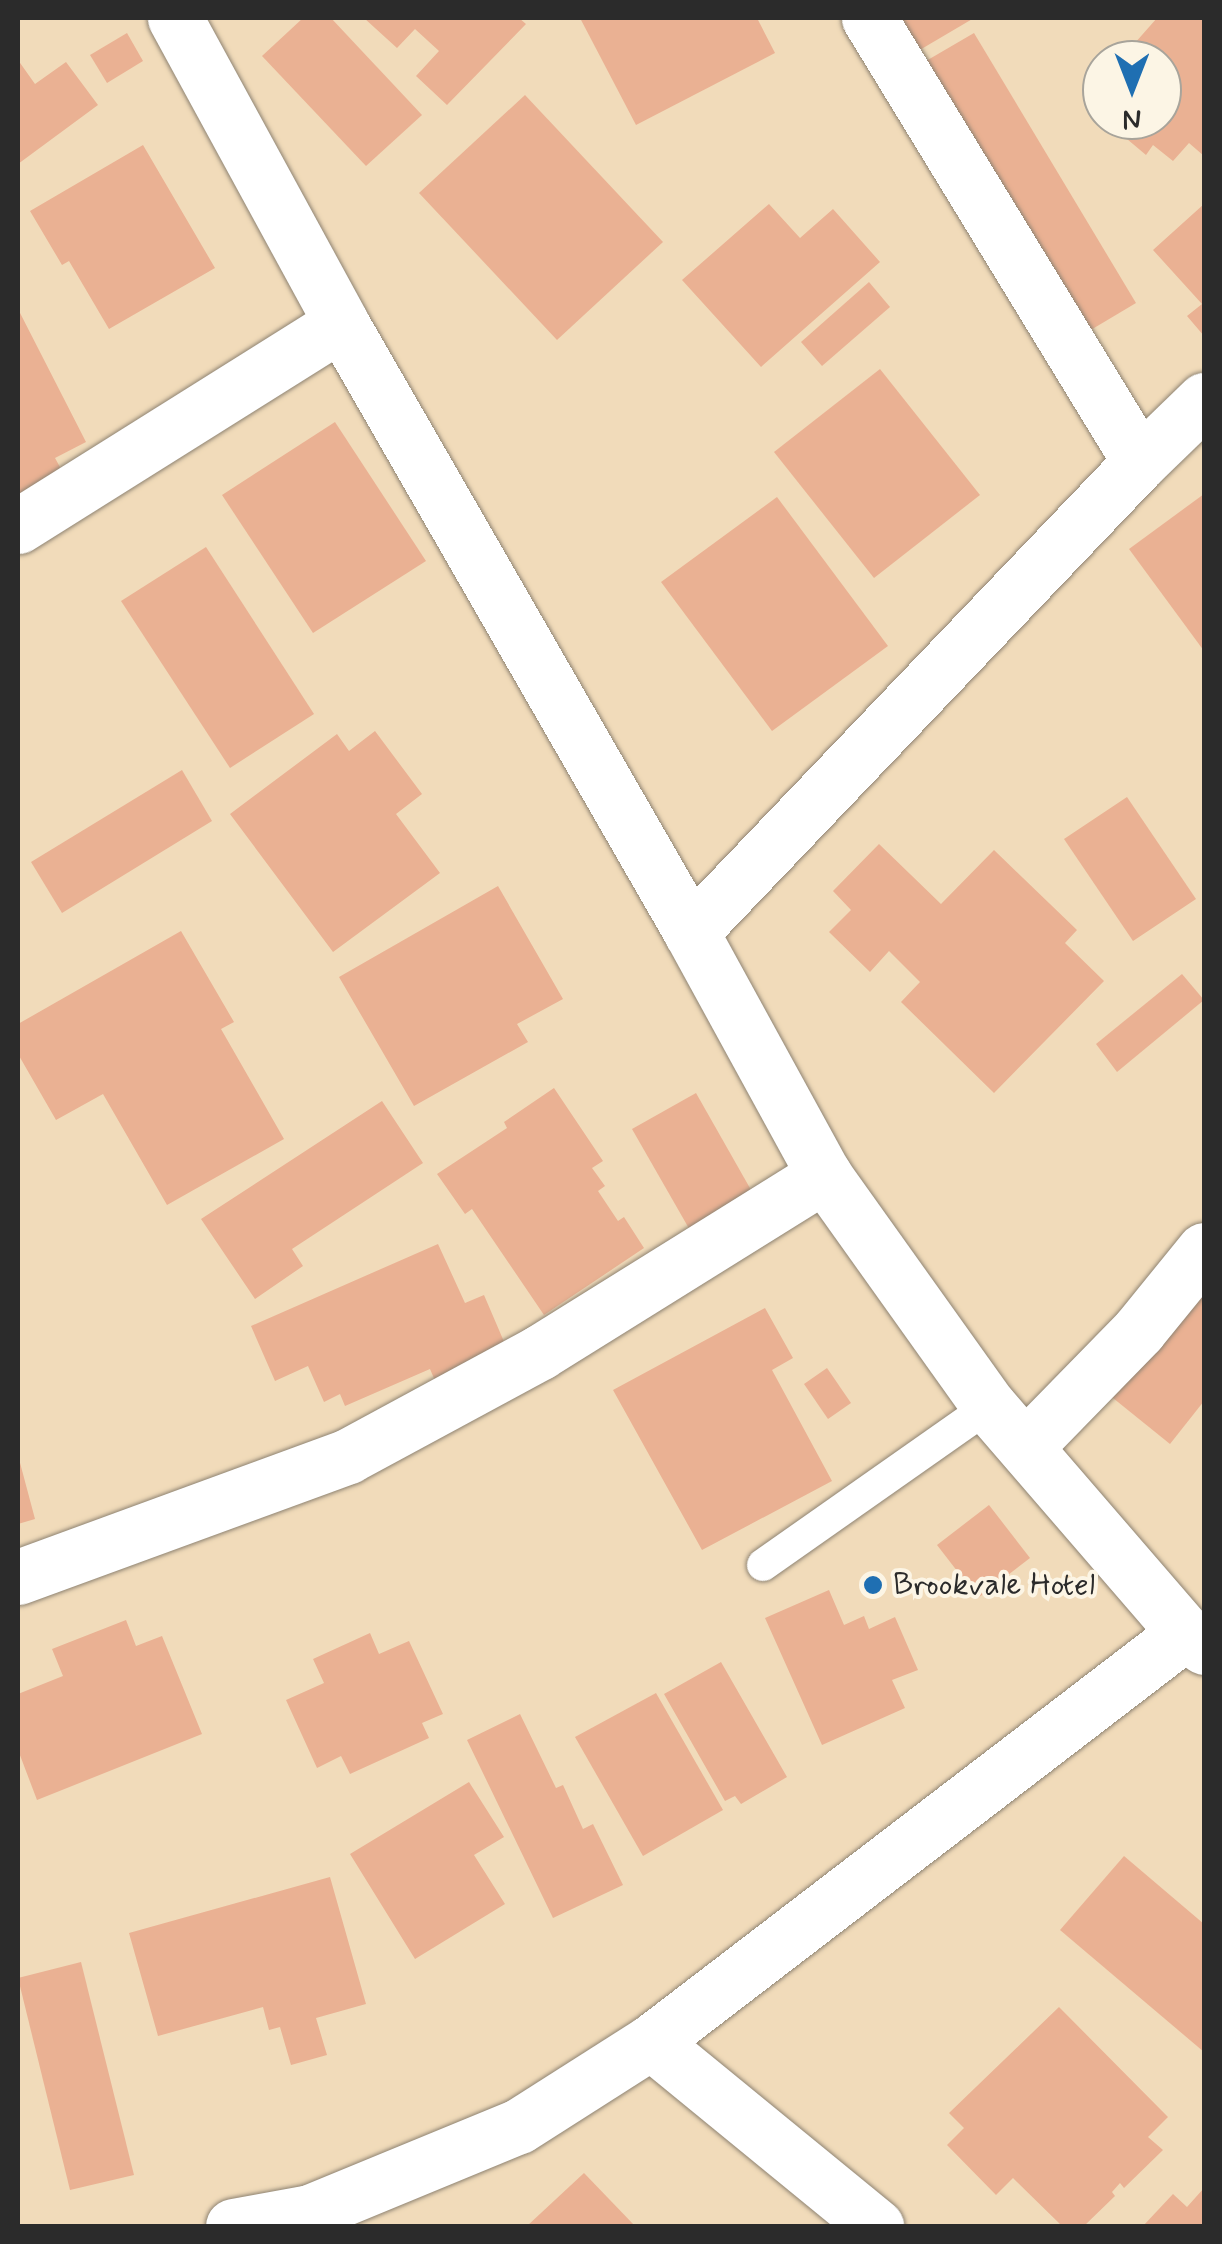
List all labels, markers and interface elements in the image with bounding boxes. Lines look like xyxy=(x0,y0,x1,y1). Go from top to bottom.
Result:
north arrow xyxy=(1082,40,1182,140)
text: N xyxy=(1123,100,1141,137)
place label: Brookvale Hotel xyxy=(893,1566,1095,1604)
marker: Brookvale Hotel xyxy=(862,1574,884,1596)

